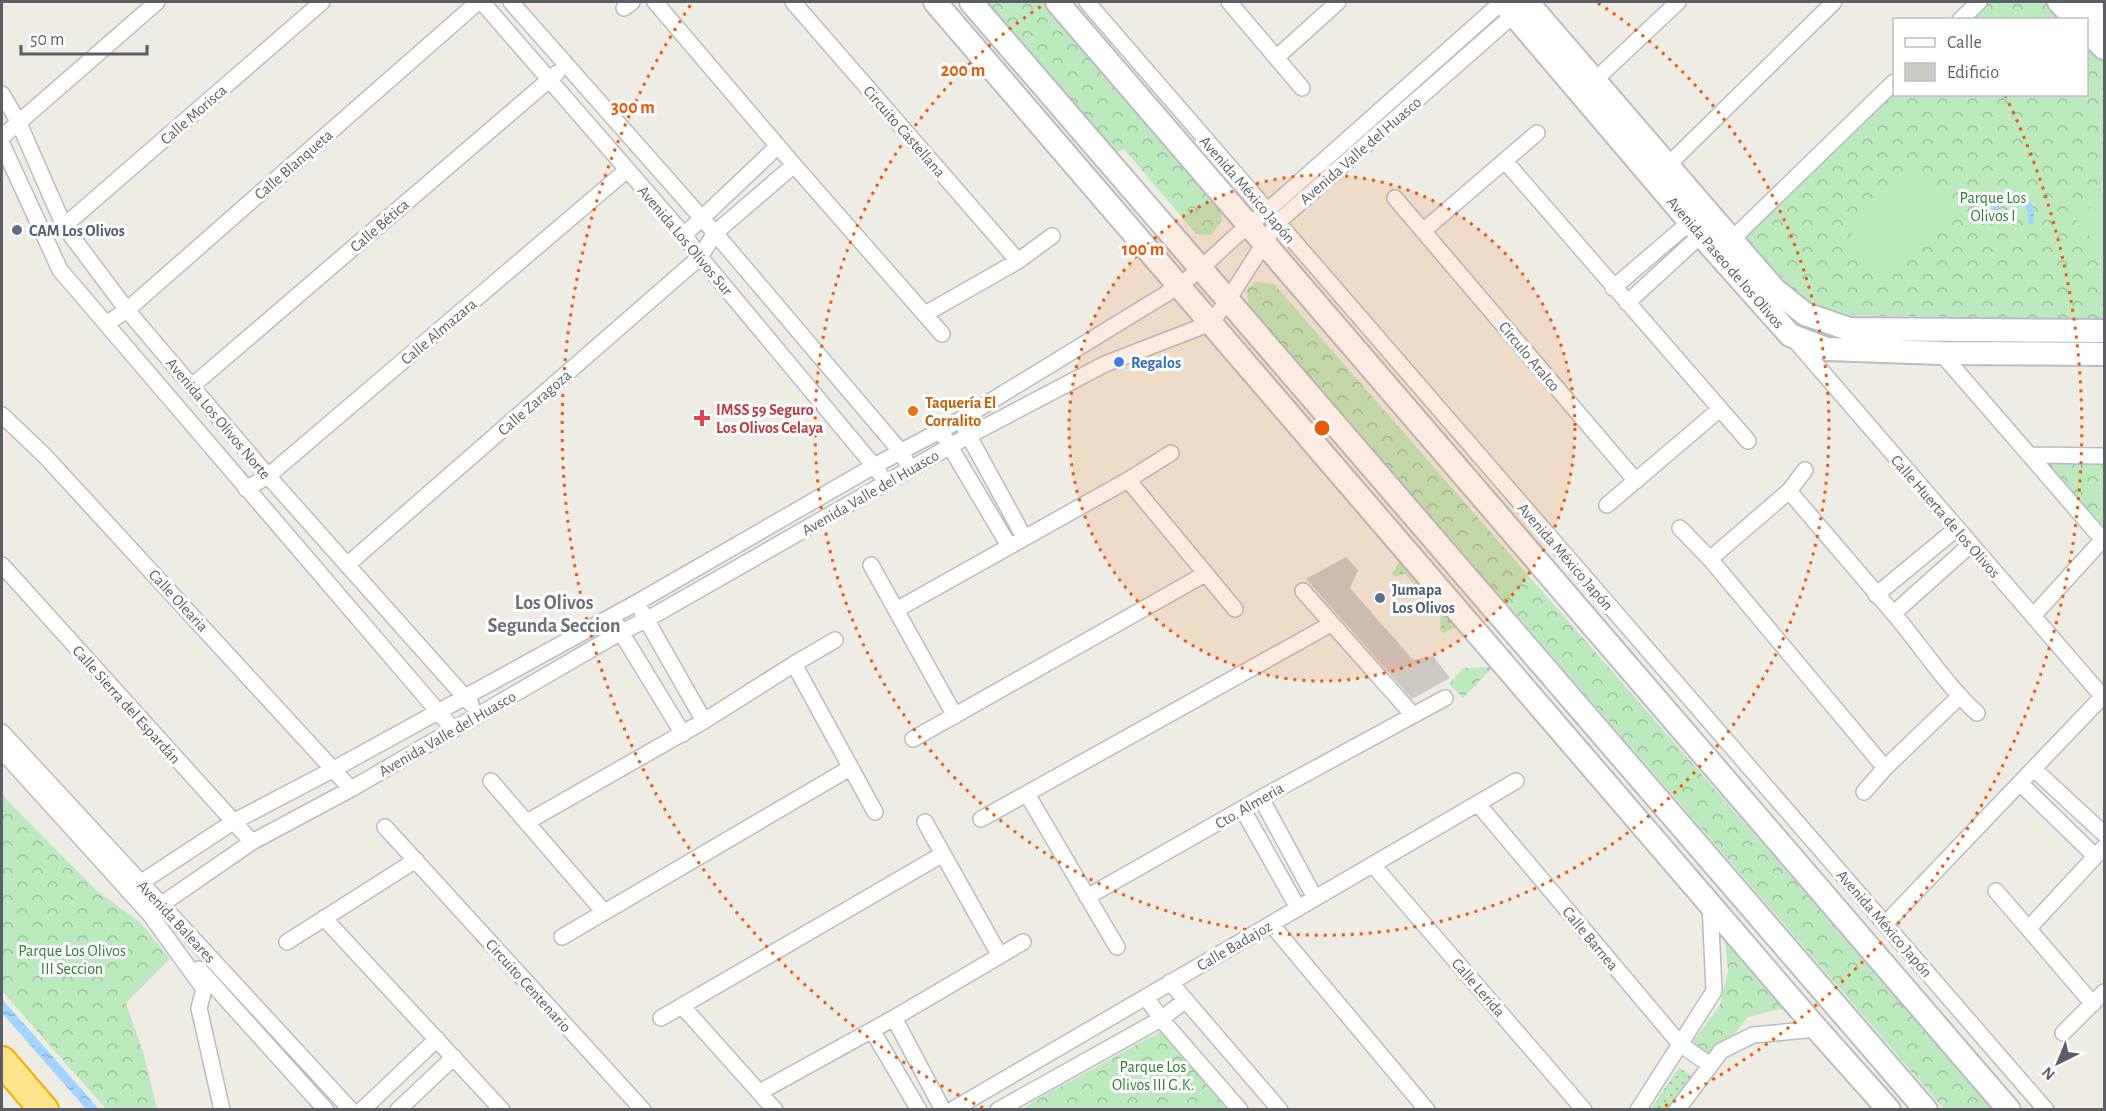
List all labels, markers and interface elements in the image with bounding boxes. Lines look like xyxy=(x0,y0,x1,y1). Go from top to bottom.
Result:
scale bar xyxy=(21,18,147,56)
legend xyxy=(1893,18,2088,96)
text: 50 m xyxy=(30,31,64,49)
text: Calle xyxy=(1947,34,1982,52)
text: 200 m xyxy=(941,62,985,80)
text: Edificio xyxy=(1947,64,1999,82)
street label: Calle Morisca xyxy=(157,82,230,148)
street label: Circuito Castellana xyxy=(860,83,948,181)
street label: Avenida Valle del Huasco xyxy=(1297,94,1425,208)
text: 300 m xyxy=(611,99,655,117)
street label: Calle Blanqueta xyxy=(251,127,336,203)
street label: Avenida México Japón xyxy=(1196,133,1298,246)
street label: Avenida Los Olivos Sur xyxy=(635,183,736,299)
park label: Parque Los Olivos I xyxy=(1960,190,2026,224)
street label: Avenida Paseo de los Olivos xyxy=(1664,193,1787,332)
street label: Calle Bética xyxy=(347,196,412,255)
marker: CAM Los Olivos xyxy=(10,223,24,237)
place label: CAM Los Olivos xyxy=(29,223,125,239)
text: 100 m xyxy=(1122,241,1164,259)
street label: Calle Almazara xyxy=(398,296,480,368)
street label: Circulo Aralco xyxy=(1496,319,1563,395)
street label: Avenida Los Olivos Norte xyxy=(163,355,273,482)
marker: Regalos xyxy=(1112,355,1126,369)
place label: Regalos xyxy=(1131,355,1181,371)
street label: Calle Zaragoza xyxy=(495,367,574,439)
place label: Taquería El Corralito xyxy=(925,395,996,429)
place label: IMSS 59 Seguro Los Olivos Celaya xyxy=(716,402,824,437)
marker: Taquería El Corralito xyxy=(906,404,920,418)
marker: IMSS 59 Seguro Los Olivos Celaya xyxy=(693,409,711,427)
centre of rings xyxy=(1312,418,1332,438)
street label: Avenida Valle del Huasco xyxy=(799,447,942,539)
street label: Calle Huerta de los Olivos xyxy=(1888,452,2003,581)
street label: Avenida México Japón xyxy=(1514,500,1616,613)
street label: Calle Olearia xyxy=(146,566,211,635)
place label: Jumapa Los Olivos xyxy=(1392,582,1455,616)
marker: Jumapa Los Olivos xyxy=(1373,591,1387,605)
district label: Los Olivos Segunda Seccion xyxy=(488,593,620,636)
street label: Calle Sierra del Espardán xyxy=(69,643,183,767)
street label: Avenida Valle del Huasco xyxy=(376,688,519,780)
street label: Cto. Almeria xyxy=(1212,780,1287,832)
street label: Avenida México Japón xyxy=(1833,867,1935,980)
street label: Avenida Baleares xyxy=(134,877,218,966)
street label: Calle Barnea xyxy=(1559,904,1621,974)
street label: Calle Badajoz xyxy=(1194,918,1276,975)
street label: Circuito Centenario xyxy=(482,936,574,1035)
park label: Parque Los Olivos III Seccion xyxy=(18,943,126,977)
street label: Calle Lerida xyxy=(1449,955,1508,1020)
north arrow xyxy=(2028,1033,2088,1093)
park label: Parque Los Olivos III G.K. xyxy=(1112,1059,1194,1093)
text: N xyxy=(2039,1064,2058,1083)

